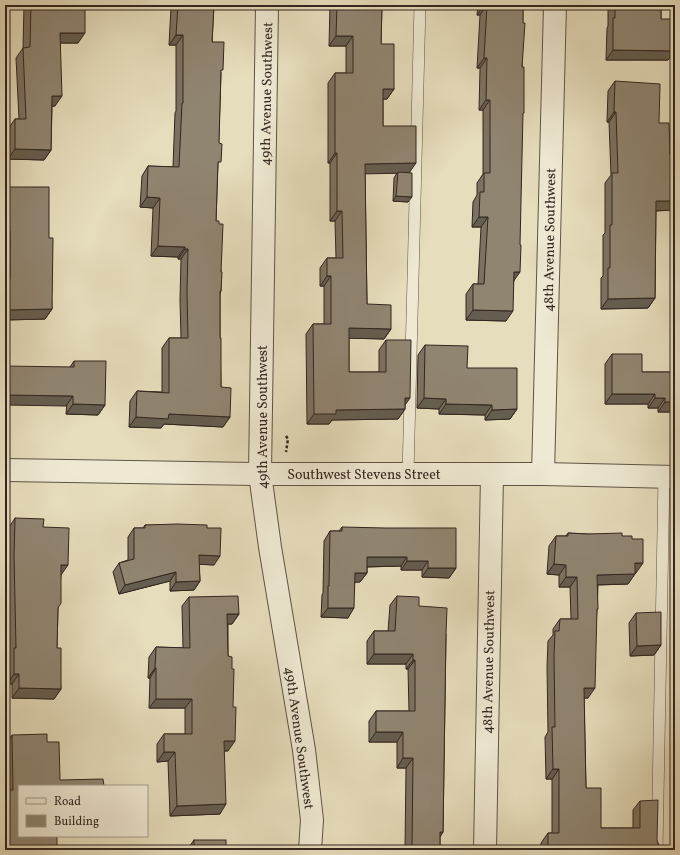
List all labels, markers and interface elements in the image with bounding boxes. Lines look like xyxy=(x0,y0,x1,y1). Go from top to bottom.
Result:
street label: 49th Avenue Southwest xyxy=(257,22,278,166)
street label: 48th Avenue Southwest xyxy=(540,168,561,312)
street label: 49th Avenue Southwest xyxy=(254,345,273,489)
street label: Southwest Stevens Street xyxy=(287,466,441,485)
street label: 48th Avenue Southwest xyxy=(479,590,500,734)
street label: 49th Avenue Southwest xyxy=(279,666,318,811)
legend xyxy=(18,785,148,837)
text: Road xyxy=(54,794,81,810)
text: Building xyxy=(54,814,99,830)

